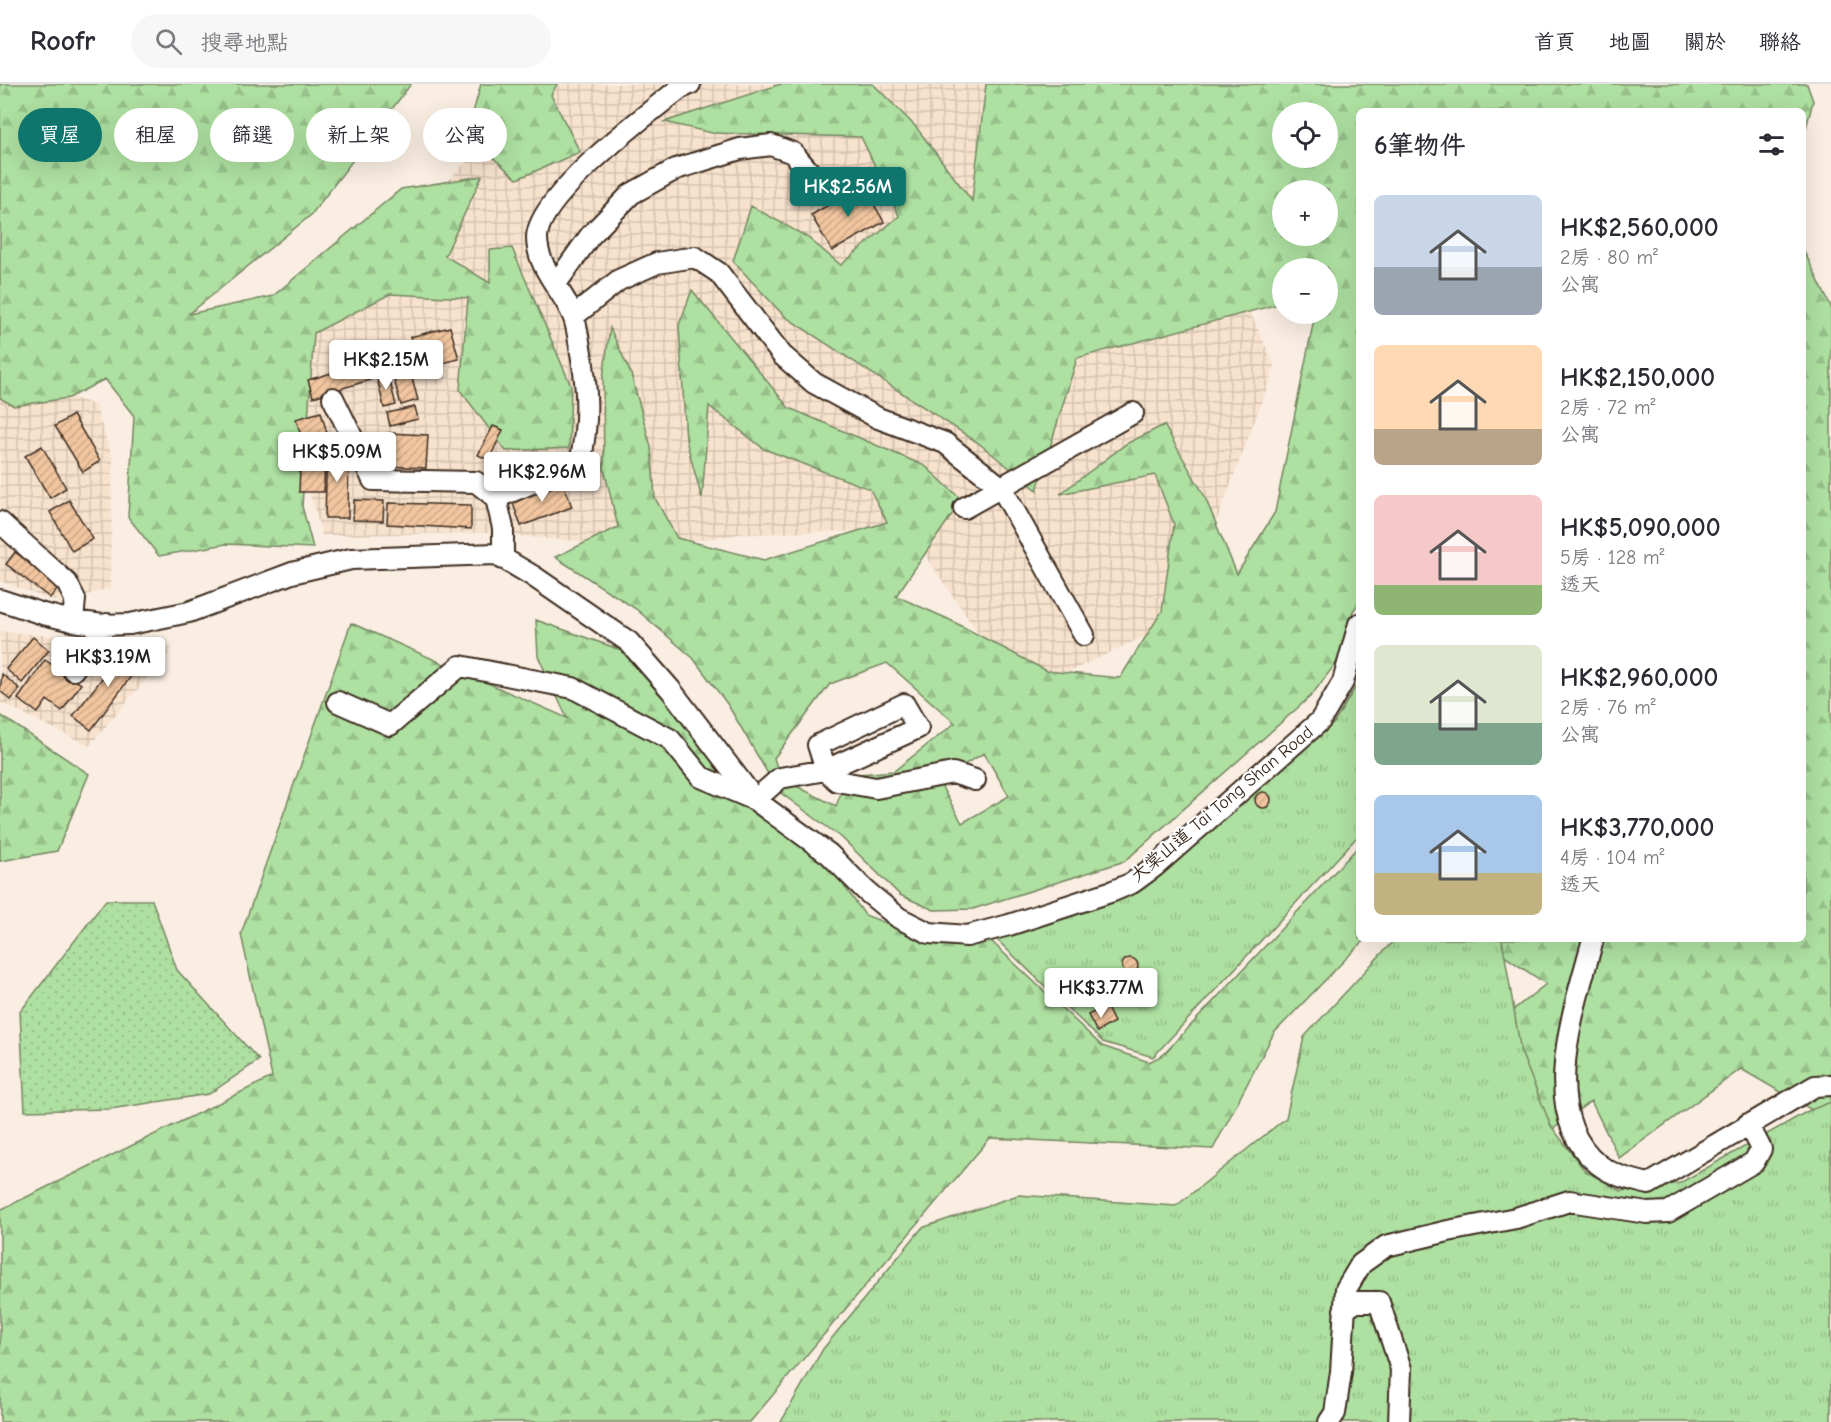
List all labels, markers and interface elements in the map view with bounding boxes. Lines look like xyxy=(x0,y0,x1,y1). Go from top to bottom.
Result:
search box xyxy=(131,14,551,68)
text: Roofr xyxy=(30,25,95,57)
icon: search xyxy=(152,25,185,58)
text: 搜尋地點 xyxy=(200,30,288,56)
text: 首頁 xyxy=(1534,30,1576,54)
text: 地圖 xyxy=(1609,30,1651,54)
text: 關於 xyxy=(1684,30,1726,54)
text: 聯絡 xyxy=(1759,30,1801,54)
map controls xyxy=(1272,102,1338,324)
button: locate xyxy=(1272,102,1338,168)
chip: 買屋 xyxy=(18,108,102,162)
chip: 租屋 xyxy=(114,108,198,162)
chip: 篩選 xyxy=(210,108,294,162)
chip: 新上架 xyxy=(306,108,411,162)
chip: 公寓 xyxy=(423,108,507,162)
icon: filters xyxy=(1755,128,1788,161)
text: 6筆物件 xyxy=(1374,131,1466,161)
pin: HK$2.56M xyxy=(786,167,910,218)
text: HK$2.56M xyxy=(804,175,892,198)
button: + xyxy=(1272,180,1338,246)
text: HK$2,560,000 xyxy=(1560,213,1719,243)
icon: home xyxy=(1422,219,1494,291)
text: 2房 · 80 m² xyxy=(1560,246,1658,269)
button: − xyxy=(1272,258,1338,324)
text: 公寓 xyxy=(1560,273,1600,296)
pin: HK$2.15M xyxy=(324,340,448,391)
text: HK$2.15M xyxy=(343,348,429,371)
text: HK$2,150,000 xyxy=(1560,363,1715,393)
icon: home xyxy=(1422,369,1494,441)
text: 2房 · 72 m² xyxy=(1560,396,1655,419)
text: 公寓 xyxy=(1560,423,1600,446)
pin: HK$5.09M xyxy=(275,432,399,483)
text: HK$5.09M xyxy=(292,440,382,463)
pin: HK$2.96M xyxy=(480,452,604,503)
text: HK$2.96M xyxy=(498,460,586,483)
text: HK$5,090,000 xyxy=(1560,513,1721,543)
icon: home xyxy=(1422,519,1494,591)
text: 5房 · 128 m² xyxy=(1560,546,1665,569)
text: 透天 xyxy=(1560,573,1600,596)
pin: HK$3.19M xyxy=(46,637,170,688)
text: HK$3.19M xyxy=(65,645,151,668)
text: HK$2,960,000 xyxy=(1560,663,1718,693)
icon: home xyxy=(1422,669,1494,741)
text: 2房 · 76 m² xyxy=(1560,696,1656,719)
street label: 大棠山道 Tai Tong Shan Road xyxy=(1127,722,1317,886)
text: 公寓 xyxy=(1560,723,1600,746)
text: HK$3,770,000 xyxy=(1560,813,1715,843)
icon: home xyxy=(1422,819,1494,891)
text: 4房 · 104 m² xyxy=(1560,846,1665,869)
text: 透天 xyxy=(1560,873,1600,896)
pin: HK$3.77M xyxy=(1039,968,1163,1019)
text: HK$3.77M xyxy=(1058,976,1144,999)

